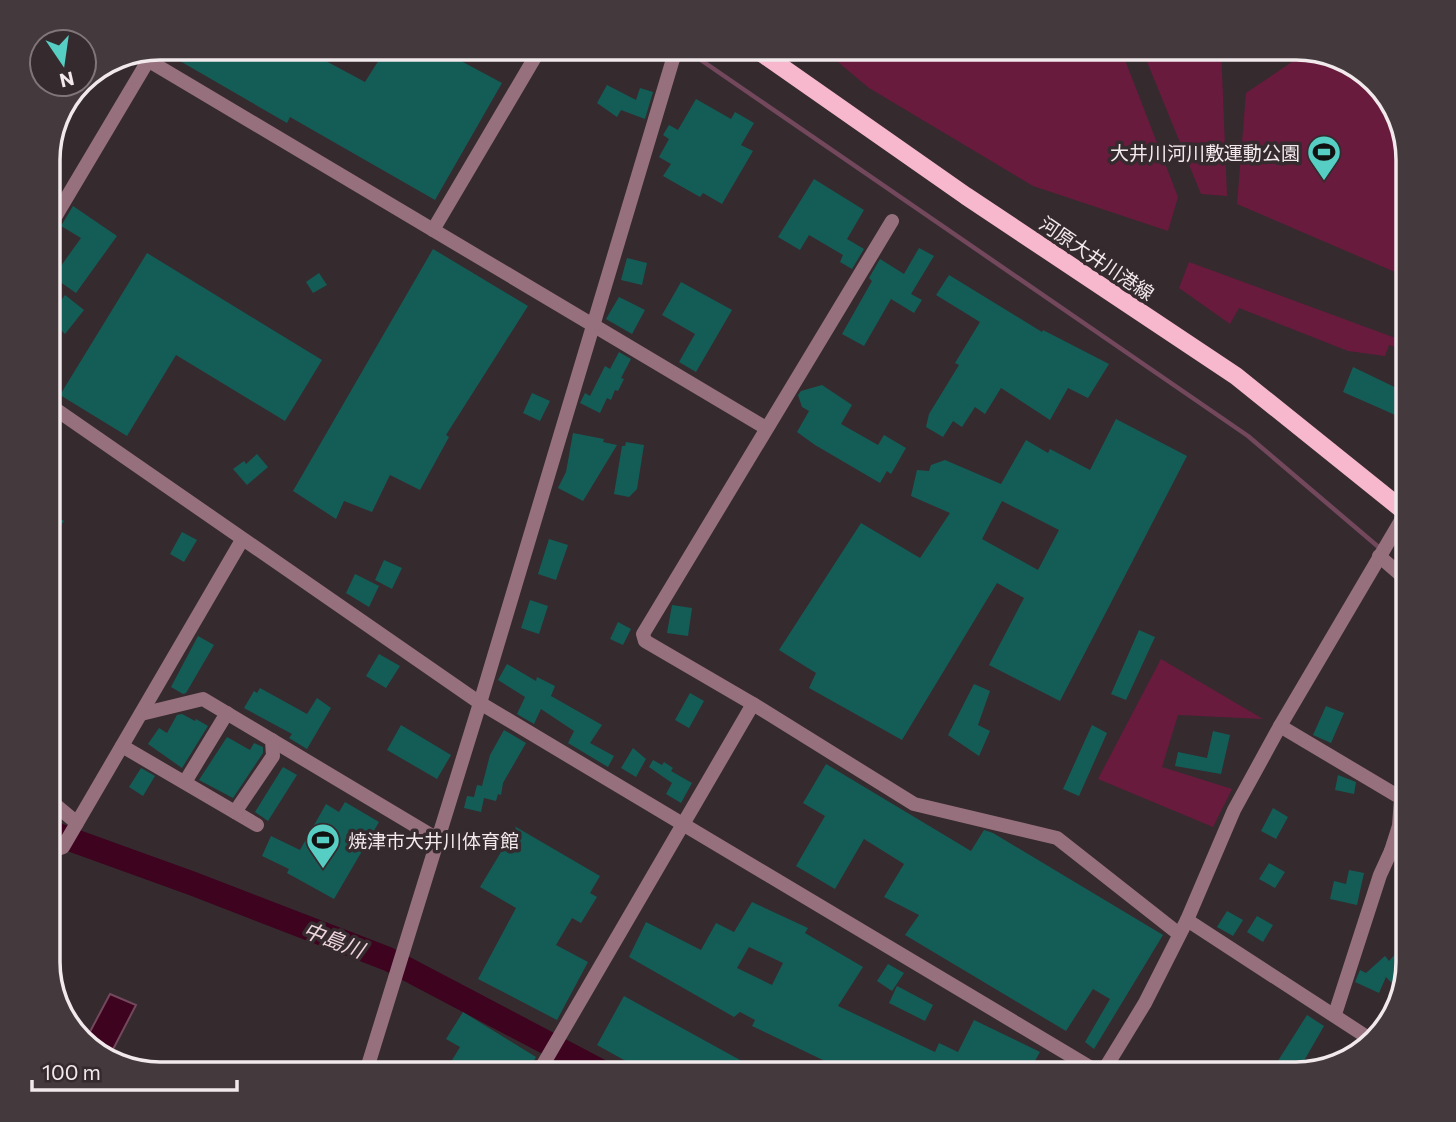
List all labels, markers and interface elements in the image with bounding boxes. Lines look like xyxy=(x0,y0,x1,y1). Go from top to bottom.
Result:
north arrow xyxy=(28,28,98,98)
text: N xyxy=(57,67,76,93)
sports icon: 大井川河川敷運動公園 xyxy=(1305,133,1343,182)
place label: 大井川河川敷運動公園 xyxy=(1110,141,1300,164)
street label: 河原大井川港線 xyxy=(1035,211,1159,305)
sports icon: 焼津市大井川体育館 xyxy=(304,821,342,870)
place label: 焼津市大井川体育館 xyxy=(348,829,519,852)
water label: 中島川 xyxy=(300,916,370,963)
scale bar xyxy=(32,1048,236,1092)
text: 100 m xyxy=(42,1059,101,1084)

